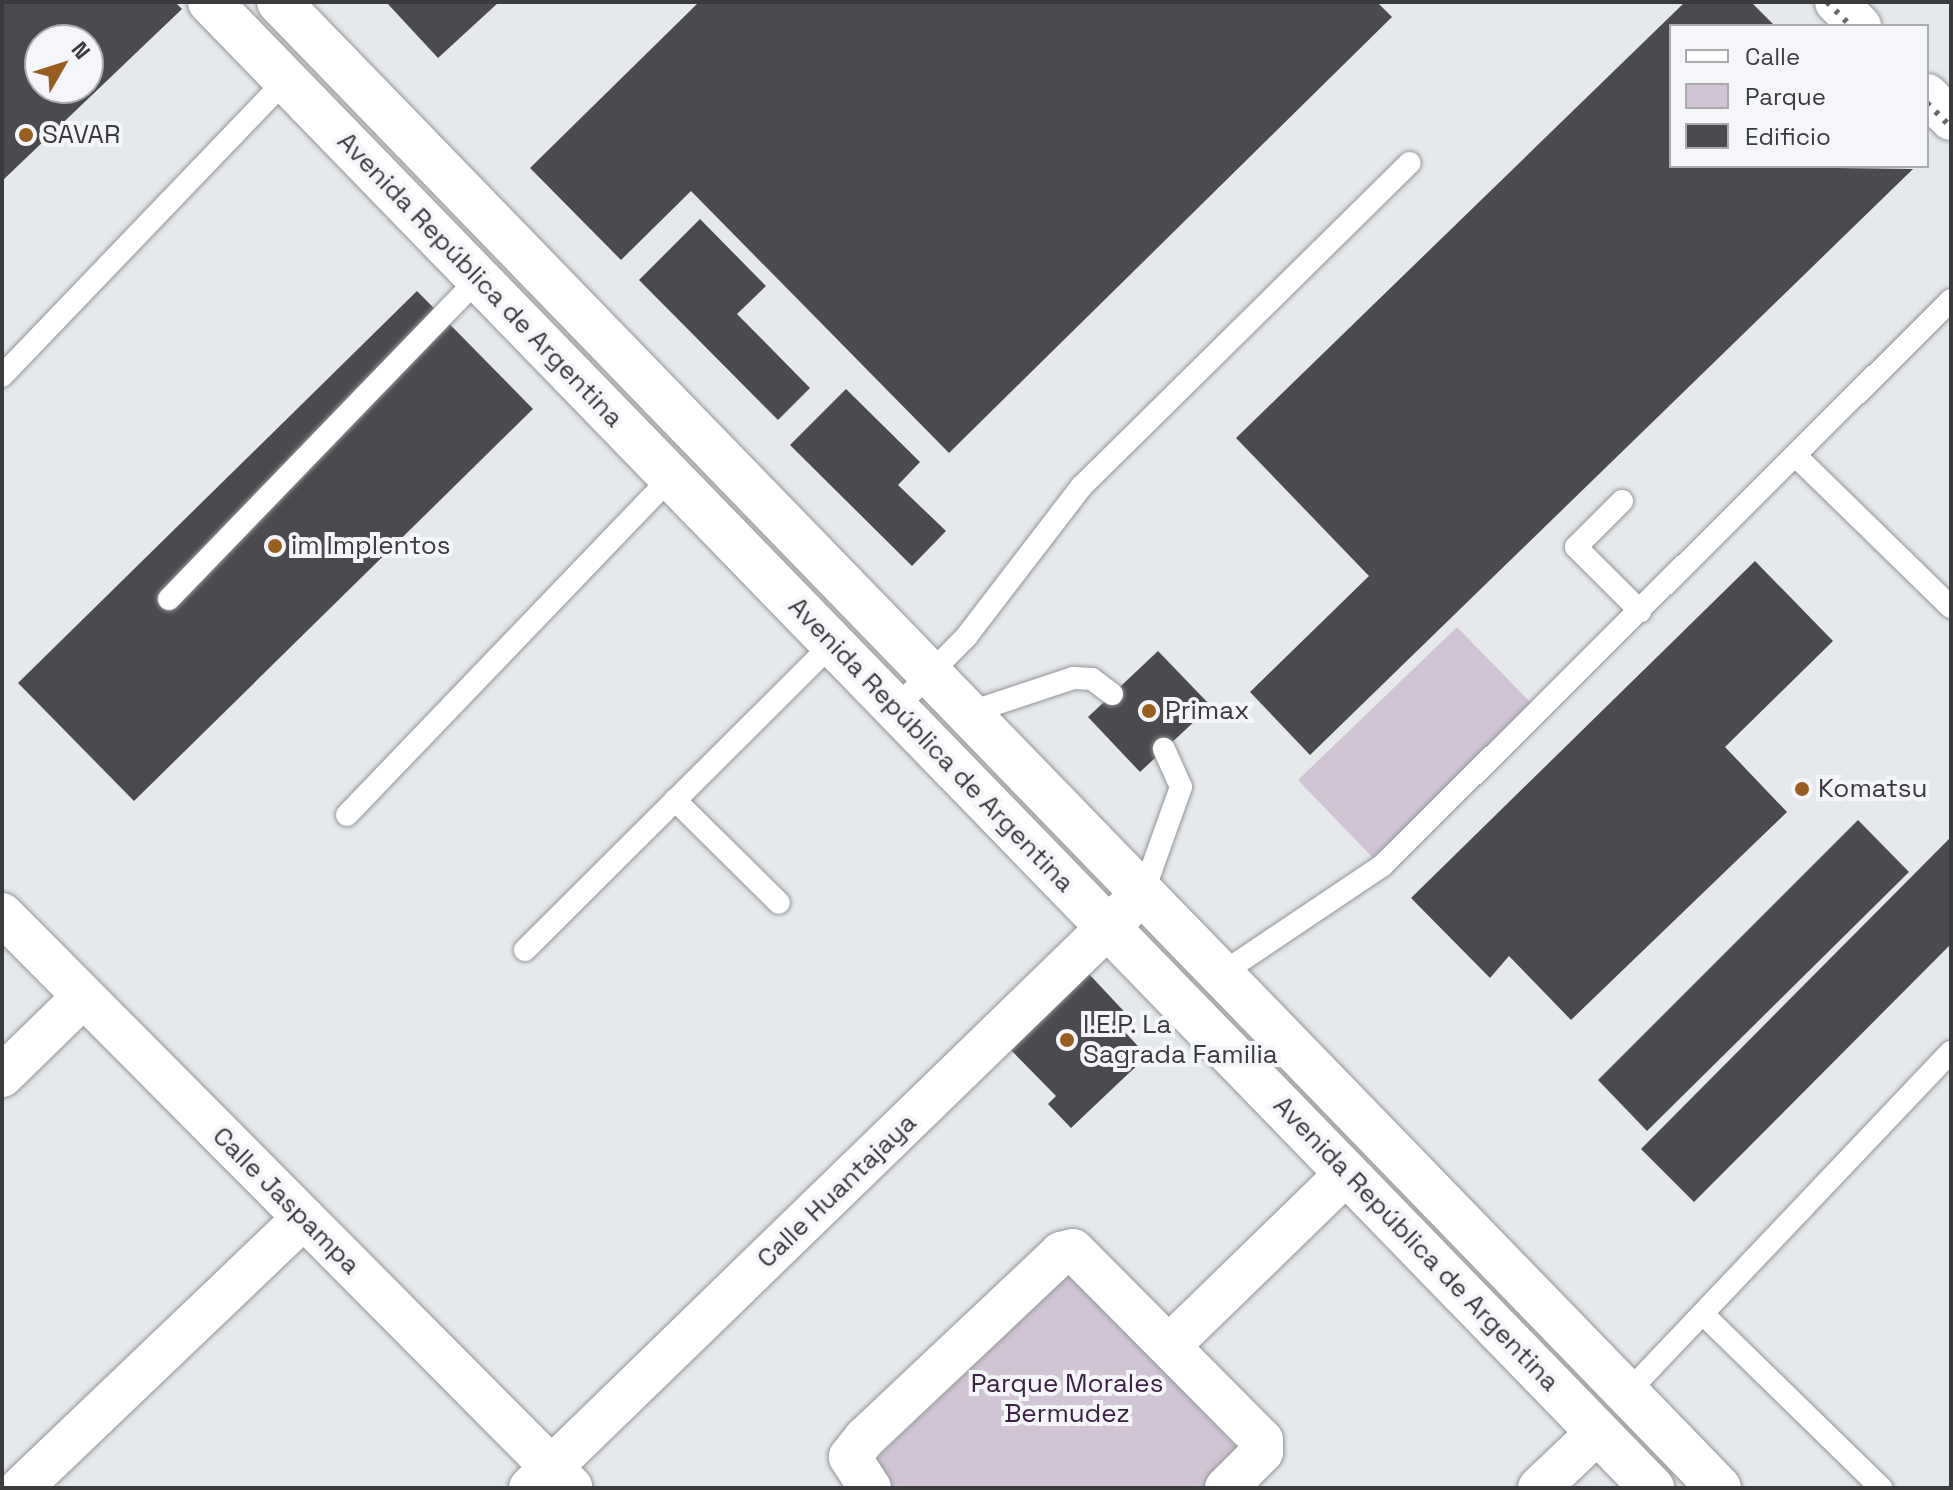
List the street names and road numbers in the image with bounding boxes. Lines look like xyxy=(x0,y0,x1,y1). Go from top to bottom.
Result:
street label: Avenida República de Argentina xyxy=(331,126,629,434)
street label: Avenida República de Argentina xyxy=(782,591,1080,899)
street label: Avenida República de Argentina xyxy=(1267,1090,1565,1398)
street label: Calle Huantajaya xyxy=(751,1107,923,1275)
street label: Calle Jaspampa xyxy=(206,1121,366,1281)

